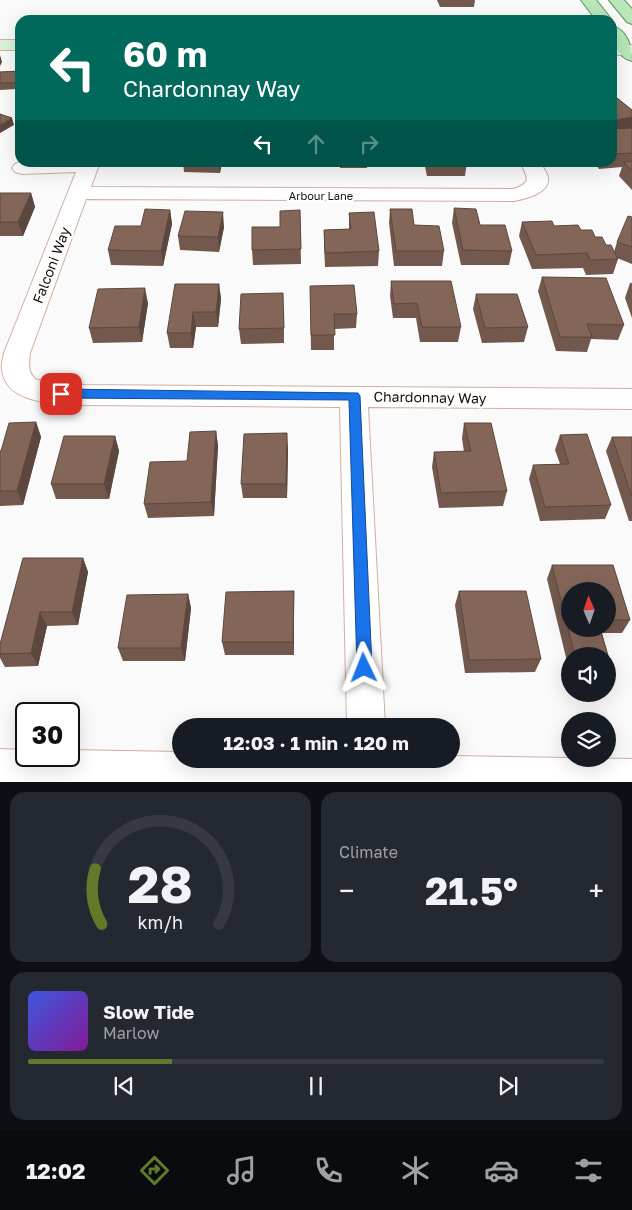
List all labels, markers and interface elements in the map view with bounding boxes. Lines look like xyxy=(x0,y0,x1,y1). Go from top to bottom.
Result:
text: 60 m xyxy=(123,33,207,75)
icon: left xyxy=(40,35,105,100)
text: Chardonnay Way xyxy=(123,75,300,102)
icon: left xyxy=(249,130,277,158)
icon: ahead xyxy=(302,130,330,158)
icon: right xyxy=(355,130,383,158)
street label: Arbour Lane xyxy=(289,189,353,202)
street label: Falconi Way xyxy=(29,224,73,306)
pin xyxy=(40,373,82,415)
icon: arrive xyxy=(47,380,75,408)
street label: Chardonnay Way xyxy=(373,388,487,406)
north arrow xyxy=(561,582,616,638)
map controls xyxy=(561,582,616,767)
position arrow xyxy=(337,641,389,693)
button: sound xyxy=(561,647,616,702)
speed limit sign: 30 xyxy=(15,702,80,767)
button: layers xyxy=(561,712,616,767)
text: 12:03 · 1 min · 120 m xyxy=(223,731,409,754)
text: Climate xyxy=(339,842,398,862)
text: 28 xyxy=(128,852,193,914)
text: 21.5° xyxy=(425,868,518,913)
text: − xyxy=(339,874,354,907)
text: + xyxy=(589,874,604,907)
text: km/h xyxy=(138,911,183,933)
text: Slow Tide xyxy=(103,1000,194,1023)
text: Marlow xyxy=(103,1023,159,1043)
icon: previous xyxy=(110,1072,138,1100)
icon: pause xyxy=(302,1072,330,1100)
icon: next xyxy=(494,1072,522,1100)
icon: directions xyxy=(137,1153,172,1188)
icon: music xyxy=(224,1153,259,1188)
icon: phone xyxy=(311,1153,346,1188)
icon: climate xyxy=(398,1153,433,1188)
icon: car xyxy=(484,1153,519,1188)
icon: filters xyxy=(571,1153,606,1188)
text: 12:02 xyxy=(26,1157,85,1184)

